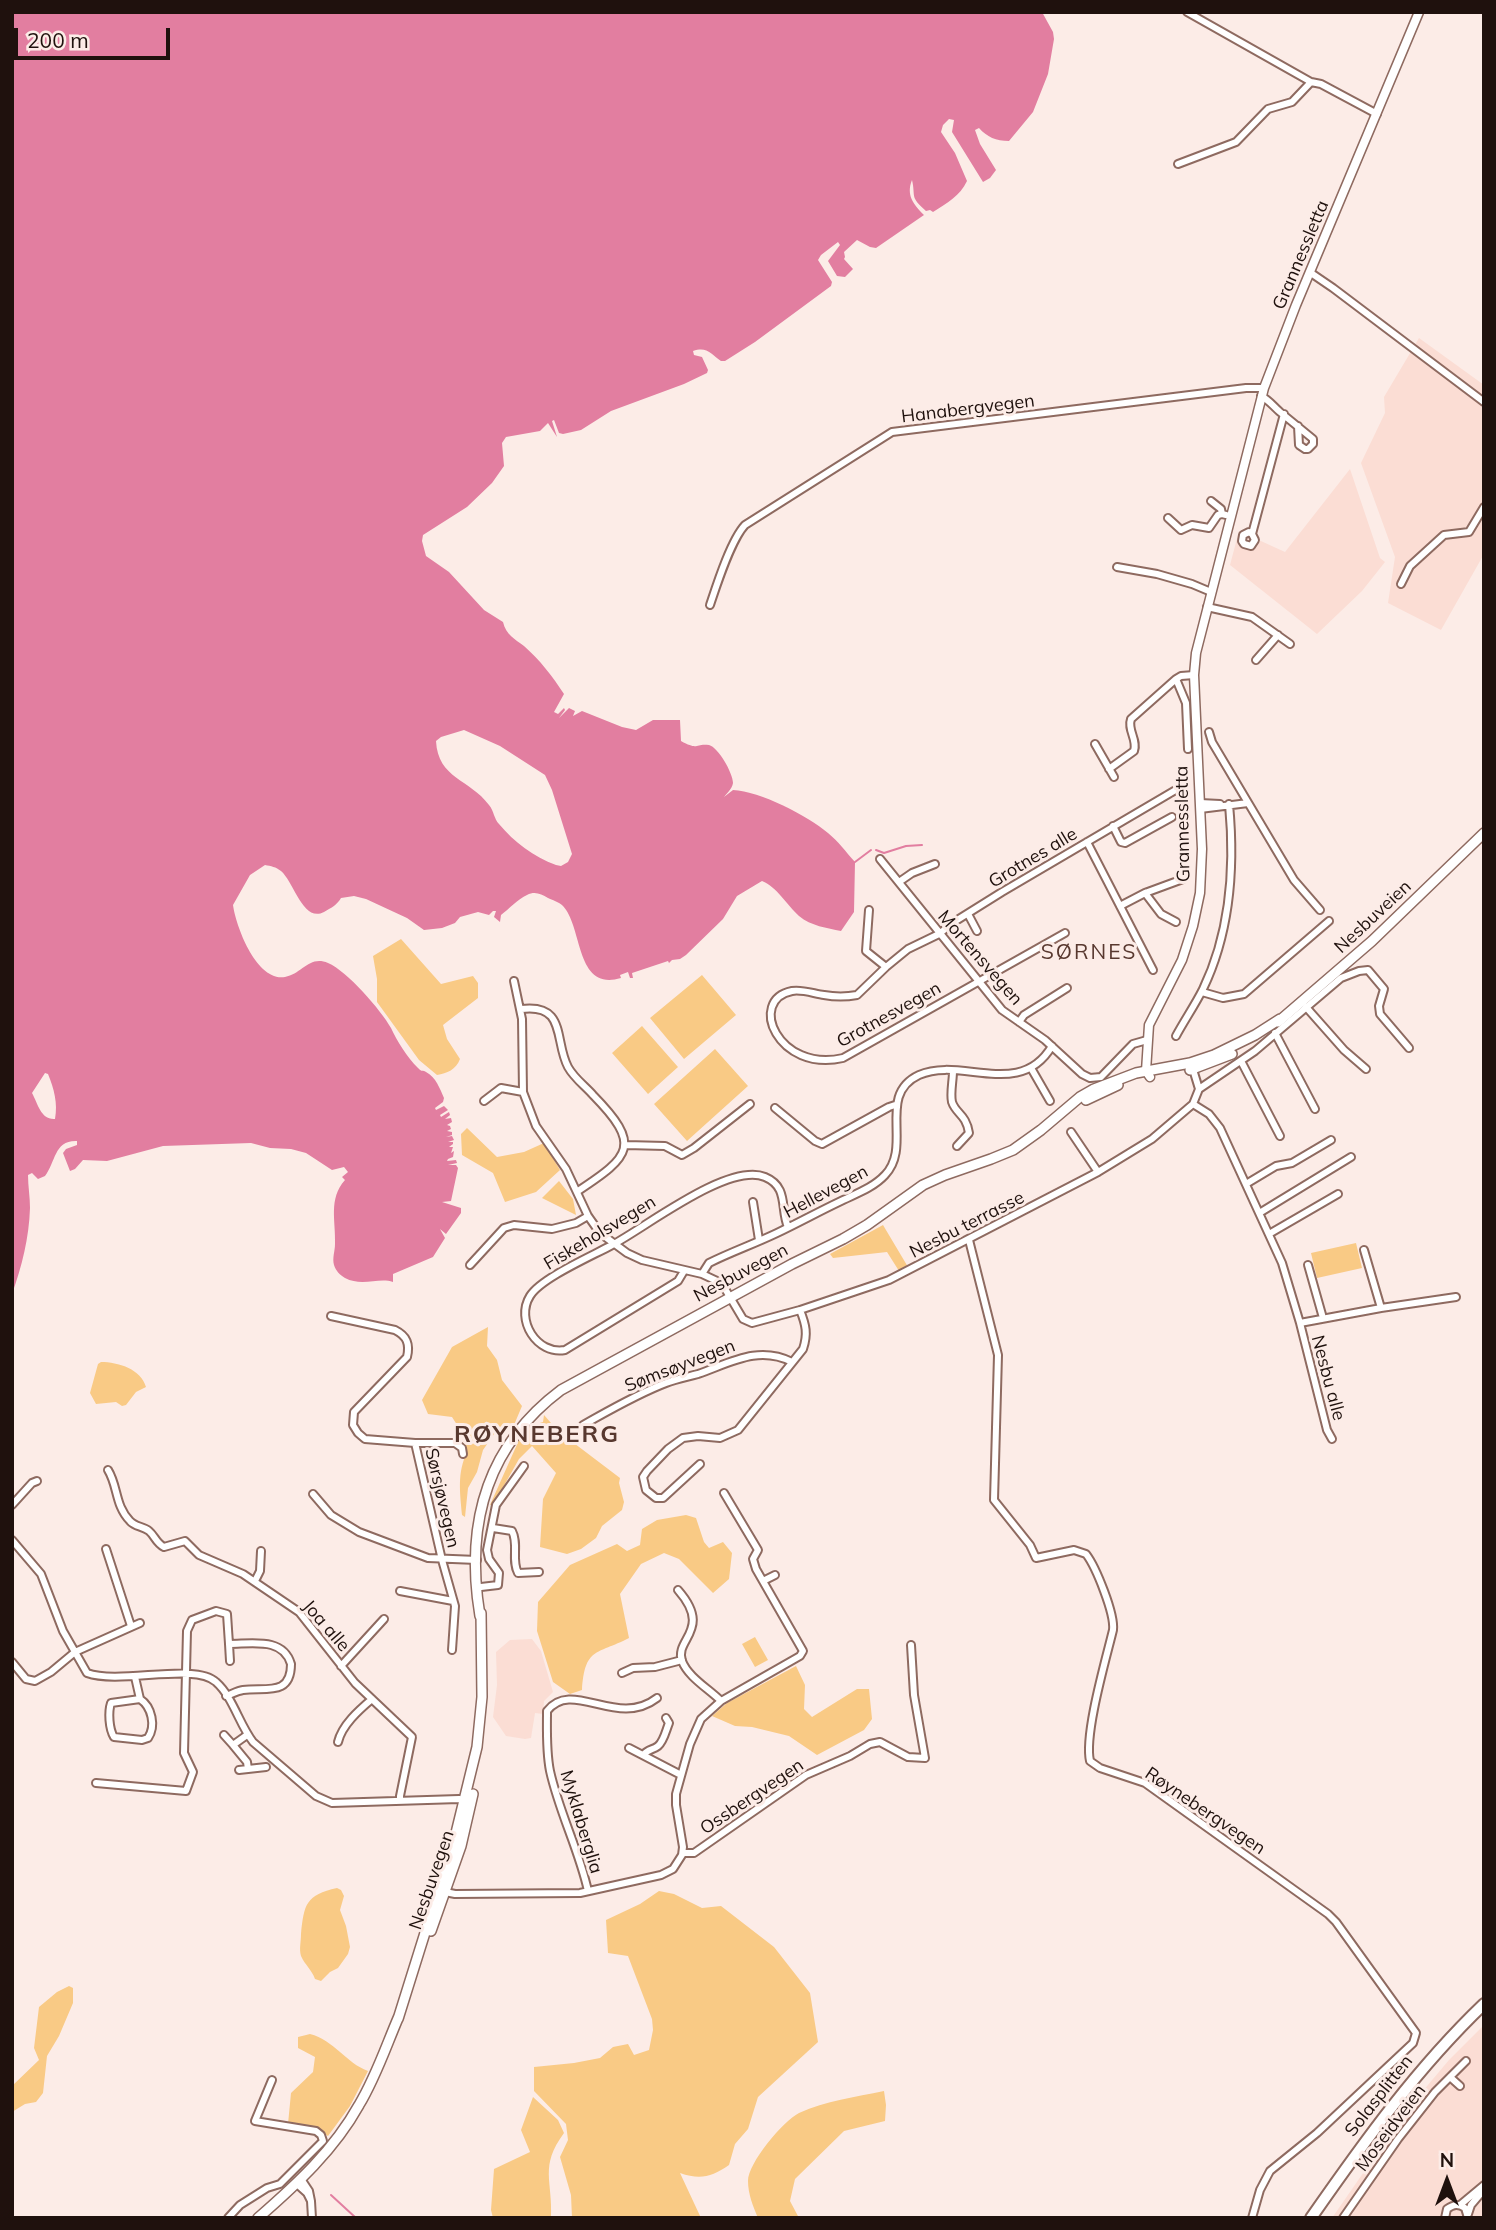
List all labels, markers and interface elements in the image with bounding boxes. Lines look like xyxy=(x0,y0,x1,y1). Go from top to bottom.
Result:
scale bar xyxy=(18,14,173,58)
text: 200 m xyxy=(27,27,89,53)
street label: Grannessletta xyxy=(1268,197,1334,313)
street label: Hanabergvegen xyxy=(900,390,1036,428)
street label: Grannessletta xyxy=(1171,766,1195,882)
street label: Grotnes alle xyxy=(985,823,1081,893)
street label: Nesbuveien xyxy=(1330,876,1416,958)
street label: Mortensvegen xyxy=(933,906,1027,1010)
district label: SØRNES xyxy=(1041,940,1137,966)
street label: Grotnesvegen xyxy=(833,978,945,1052)
street label: Hellevegen xyxy=(780,1161,872,1223)
street label: Nesbu terrasse xyxy=(906,1187,1028,1263)
street label: Fiskeholsvegen xyxy=(540,1191,660,1275)
street label: Nesbuvegen xyxy=(690,1239,792,1307)
street label: Nesbu alle xyxy=(1306,1333,1350,1423)
street label: Sømsøyvegen xyxy=(622,1335,738,1397)
district label: RØYNEBERG xyxy=(455,1421,619,1449)
street label: Sørsjøvegen xyxy=(420,1446,464,1550)
street label: Joa alle xyxy=(298,1596,354,1656)
street label: Ossbergvegen xyxy=(696,1754,808,1840)
street label: Røynebergvegen xyxy=(1141,1763,1269,1859)
street label: Myklaberglia xyxy=(555,1768,607,1876)
street label: Nesbuvegen xyxy=(405,1827,459,1933)
street label: Solasplitten xyxy=(1340,2051,1418,2141)
street label: Moseidveien xyxy=(1351,2080,1431,2176)
north arrow xyxy=(1412,2146,1482,2216)
text: N xyxy=(1440,2148,1454,2172)

